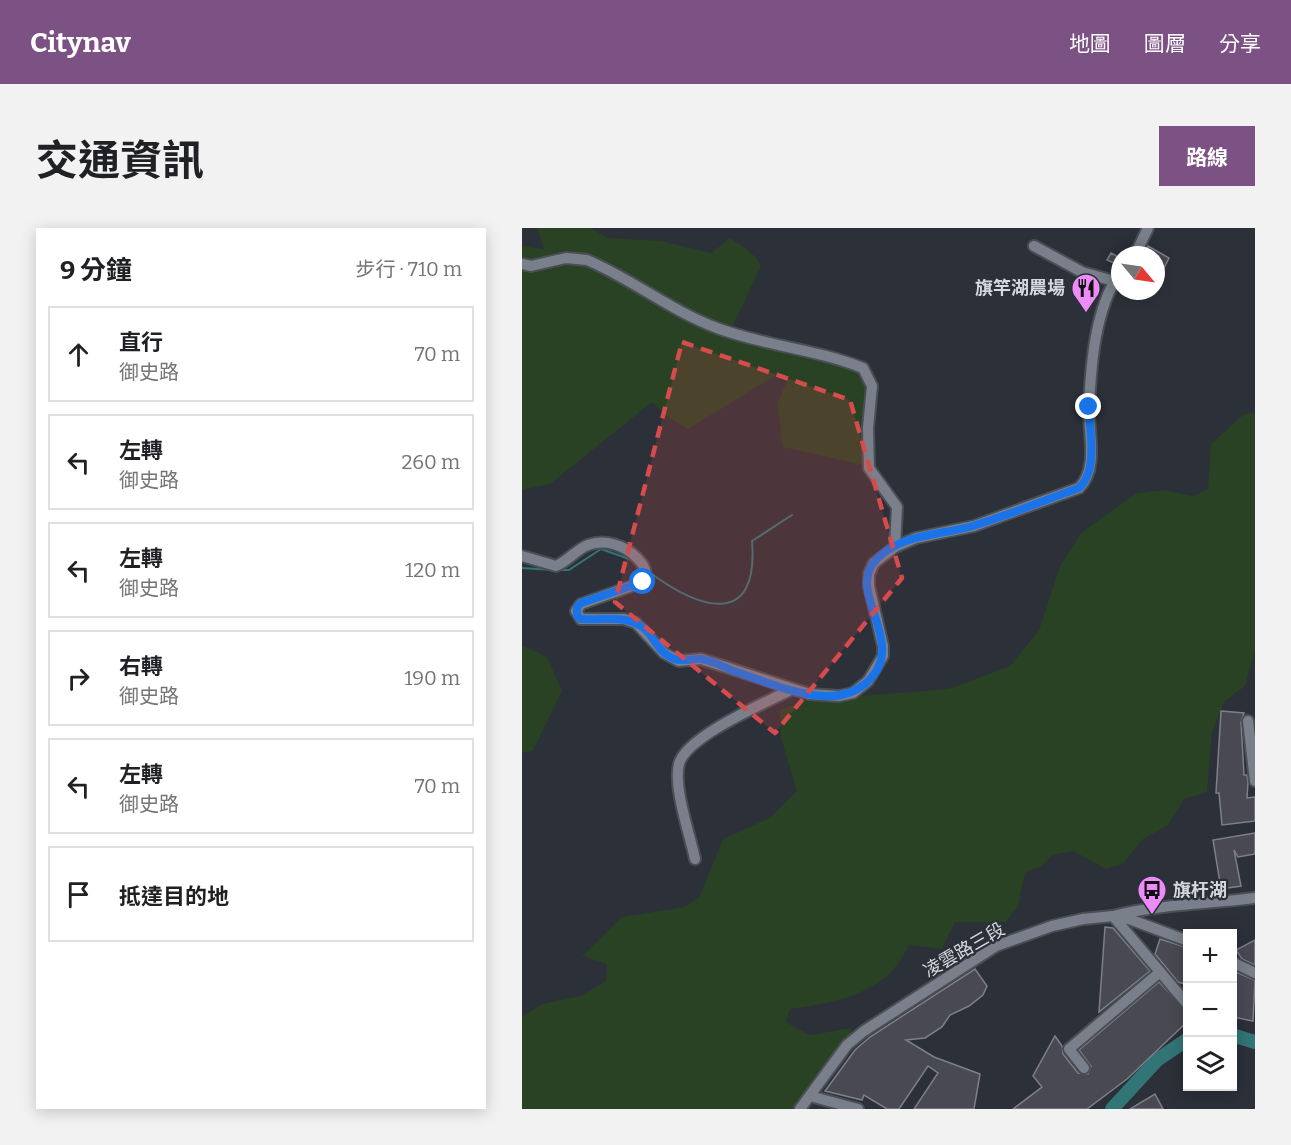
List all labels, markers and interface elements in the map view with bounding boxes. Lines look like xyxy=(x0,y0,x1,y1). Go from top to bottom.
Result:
text: Citynav xyxy=(30,26,131,59)
text: 地圖 xyxy=(1069,31,1111,57)
text: 圖層 xyxy=(1144,31,1186,57)
text: 分享 xyxy=(1219,31,1261,57)
button: 路線 xyxy=(1159,126,1255,186)
text: 交通資訊 xyxy=(36,136,204,186)
north arrow xyxy=(1111,246,1165,300)
text: 9 分鐘 xyxy=(60,255,132,286)
text: 步行 · 710 m xyxy=(356,257,462,281)
restaurant icon: 旗竿湖農場 xyxy=(1070,272,1102,314)
place label: 旗竿湖農場 xyxy=(975,277,1065,299)
text: 直行 xyxy=(119,329,163,356)
icon: ahead xyxy=(62,338,95,371)
text: 70 m xyxy=(414,342,460,366)
text: 御史路 xyxy=(119,360,179,384)
route end xyxy=(1075,393,1101,419)
text: 左轉 xyxy=(119,437,163,464)
icon: left xyxy=(62,446,95,479)
text: 260 m xyxy=(401,450,460,474)
text: 御史路 xyxy=(119,468,179,492)
text: 左轉 xyxy=(119,545,163,572)
icon: left xyxy=(62,554,95,587)
text: 120 m xyxy=(405,558,460,582)
route start xyxy=(629,568,655,594)
text: 御史路 xyxy=(119,576,179,600)
text: 右轉 xyxy=(119,653,163,680)
icon: right xyxy=(62,662,95,695)
text: 190 m xyxy=(404,666,460,690)
text: 御史路 xyxy=(119,684,179,708)
text: 左轉 xyxy=(119,761,163,788)
icon: left xyxy=(62,770,95,803)
text: 70 m xyxy=(414,774,460,798)
text: 御史路 xyxy=(119,792,179,816)
bus stop icon: 旗杆湖 xyxy=(1136,874,1168,916)
icon: arrive xyxy=(62,878,95,911)
place label: 旗杆湖 xyxy=(1173,879,1227,901)
text: 抵達目的地 xyxy=(119,883,229,910)
street label: 凌雲路三段 xyxy=(920,918,1008,982)
map controls xyxy=(1183,929,1237,1091)
button: + xyxy=(1183,929,1237,983)
button: − xyxy=(1183,983,1237,1037)
button: layers xyxy=(1183,1037,1237,1091)

